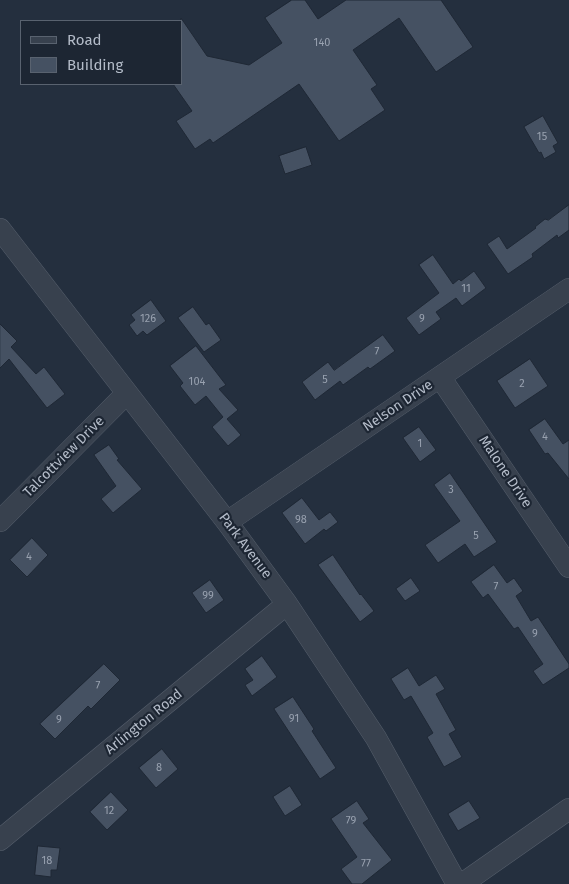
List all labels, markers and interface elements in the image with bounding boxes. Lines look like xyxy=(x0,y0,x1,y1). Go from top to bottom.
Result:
legend xyxy=(20,20,182,85)
text: Road xyxy=(67,31,102,49)
house number: 140 xyxy=(314,36,330,50)
text: Building xyxy=(67,56,123,74)
house number: 15 xyxy=(537,130,547,144)
house number: 11 xyxy=(461,282,471,296)
house number: 126 xyxy=(140,312,156,326)
house number: 9 xyxy=(419,312,425,326)
house number: 7 xyxy=(375,345,379,359)
house number: 5 xyxy=(322,373,328,387)
house number: 104 xyxy=(189,375,205,389)
street label: Nelson Drive xyxy=(360,376,436,436)
house number: 2 xyxy=(519,377,525,391)
street label: Talcottview Drive xyxy=(20,413,108,501)
house number: 4 xyxy=(542,430,548,444)
street label: Malone Drive xyxy=(475,433,535,511)
house number: 1 xyxy=(418,437,422,451)
house number: 3 xyxy=(448,483,454,497)
street label: Park Avenue xyxy=(215,510,275,582)
house number: 98 xyxy=(295,513,307,527)
house number: 5 xyxy=(473,529,479,543)
house number: 4 xyxy=(26,550,32,564)
house number: 7 xyxy=(494,580,498,594)
house number: 99 xyxy=(202,589,214,603)
house number: 9 xyxy=(532,627,538,641)
house number: 7 xyxy=(96,679,100,693)
street label: Arlington Road xyxy=(102,686,186,758)
house number: 91 xyxy=(289,712,299,726)
house number: 9 xyxy=(56,713,62,727)
house number: 8 xyxy=(156,761,162,775)
house number: 12 xyxy=(104,804,114,818)
house number: 79 xyxy=(346,814,356,828)
house number: 18 xyxy=(42,854,52,868)
house number: 77 xyxy=(361,857,371,871)

